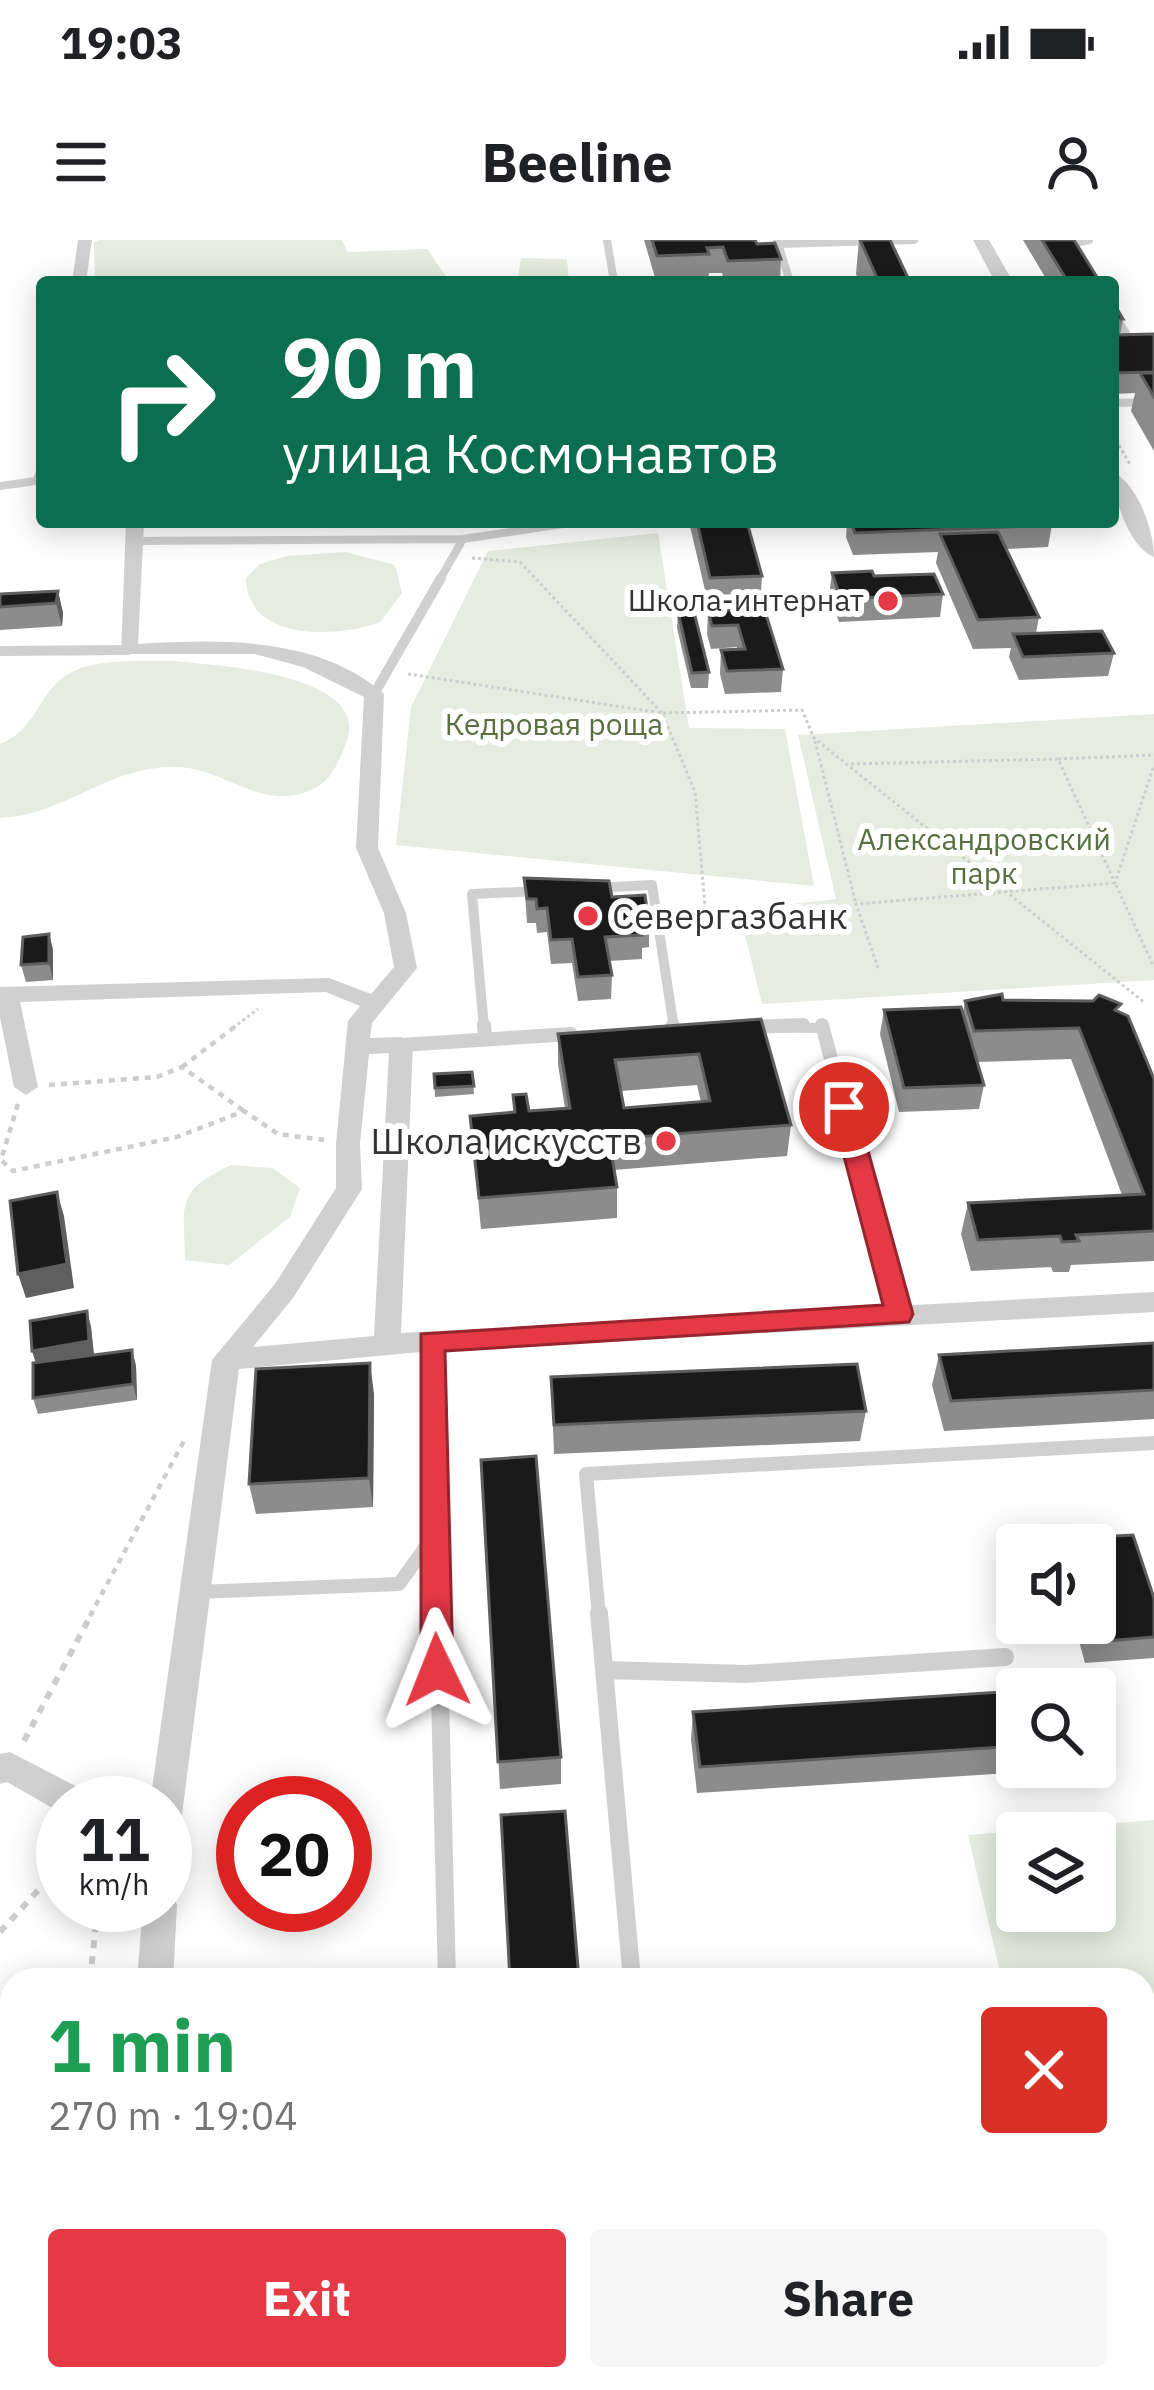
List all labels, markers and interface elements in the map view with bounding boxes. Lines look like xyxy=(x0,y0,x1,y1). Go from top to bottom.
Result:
text: 19:03 xyxy=(60,13,183,71)
text: Beeline xyxy=(481,127,673,197)
icon: menu xyxy=(48,129,114,195)
icon: person xyxy=(1040,129,1106,195)
text: 90 m xyxy=(282,312,478,421)
icon: right xyxy=(84,324,240,480)
text: улица Космонавтов xyxy=(282,418,779,488)
place label: Школа-интернат xyxy=(628,580,864,619)
marker: Школа-интернат xyxy=(875,588,901,614)
park label: Кедровая роща xyxy=(445,704,663,743)
park label: Александровский парк xyxy=(857,819,1111,892)
place label: Севергазбанк xyxy=(612,892,848,939)
marker: Севергазбанк xyxy=(575,903,601,929)
pin xyxy=(793,1056,895,1158)
icon: arrive xyxy=(811,1074,877,1140)
place label: Школа искусcтв xyxy=(370,1117,642,1164)
marker: Школа искусcтв xyxy=(653,1128,679,1154)
map controls xyxy=(996,1524,1116,1932)
button: sound xyxy=(996,1524,1116,1644)
position arrow xyxy=(374,1607,500,1733)
button: search xyxy=(996,1668,1116,1788)
speed limit sign: 20 xyxy=(216,1776,372,1932)
text: 11 xyxy=(78,1799,150,1878)
button: layers xyxy=(996,1812,1116,1932)
text: km/h xyxy=(79,1864,149,1903)
text: 1 min xyxy=(48,1998,236,2092)
button: close xyxy=(981,2007,1107,2133)
text: 270 m · 19:04 xyxy=(48,2090,298,2141)
button: Exit xyxy=(48,2229,566,2367)
button: Share xyxy=(590,2229,1107,2367)

